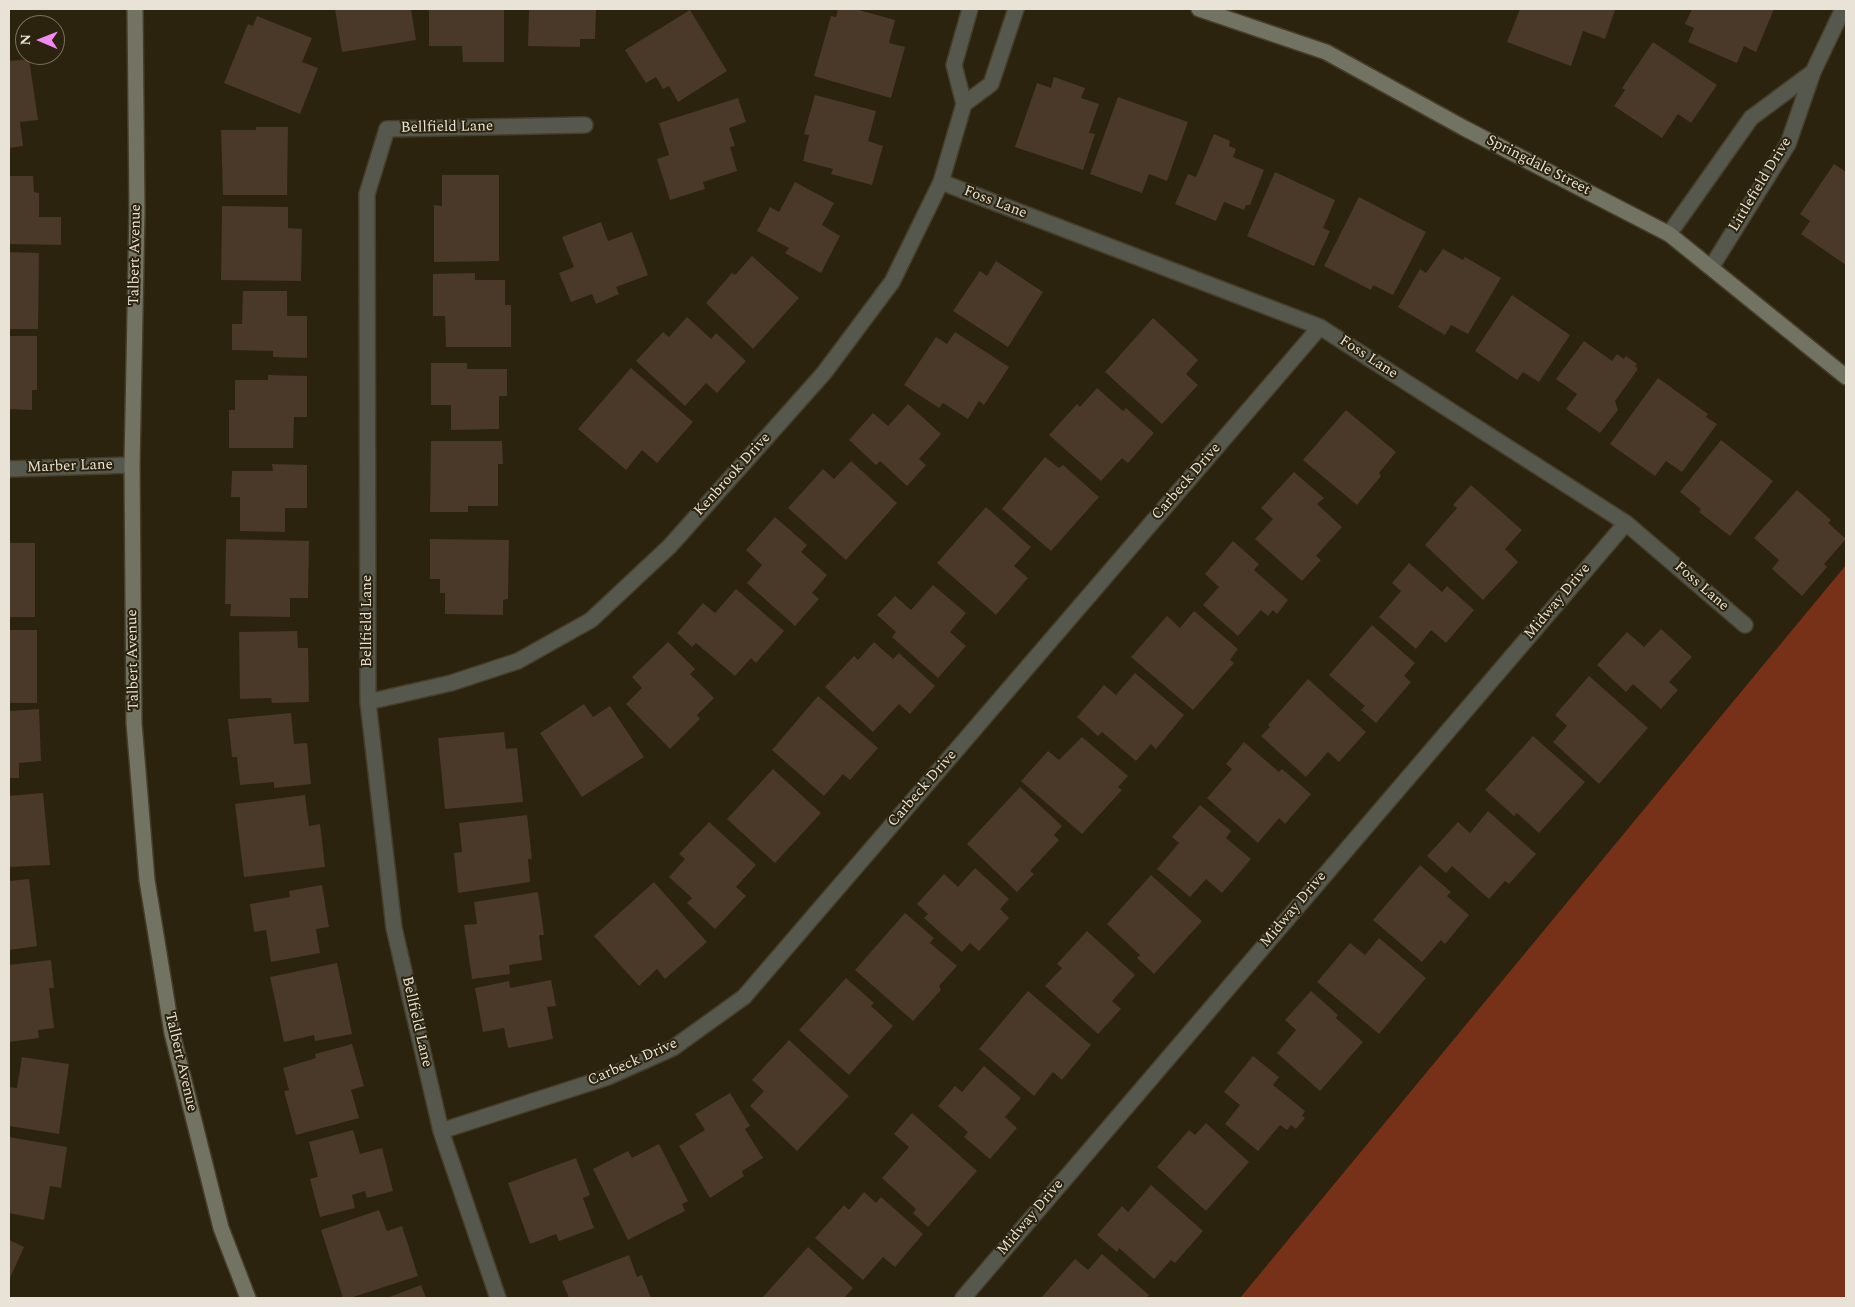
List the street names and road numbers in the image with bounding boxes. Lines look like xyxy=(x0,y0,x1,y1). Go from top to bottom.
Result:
street label: Bellfield Lane xyxy=(401,118,493,138)
street label: Springdale Street xyxy=(1483,132,1593,200)
street label: Littlefield Drive xyxy=(1726,135,1796,235)
street label: Foss Lane xyxy=(961,183,1029,223)
street label: Talbert Avenue xyxy=(126,204,146,306)
street label: Foss Lane xyxy=(1335,332,1401,384)
street label: Kenbrook Drive xyxy=(691,430,775,520)
street label: Carbeck Drive xyxy=(1149,440,1225,524)
street label: Marber Lane xyxy=(27,457,113,477)
street label: Foss Lane xyxy=(1670,558,1732,616)
street label: Midway Drive xyxy=(1521,560,1595,644)
street label: Bellfield Lane xyxy=(359,575,377,667)
street label: Talbert Avenue xyxy=(124,609,144,711)
street label: Carbeck Drive xyxy=(885,747,961,831)
street label: Midway Drive xyxy=(1257,868,1331,952)
street label: Bellfield Lane xyxy=(397,975,435,1069)
street label: Talbert Avenue xyxy=(160,1011,200,1113)
street label: Carbeck Drive xyxy=(586,1035,680,1091)
street label: Midway Drive xyxy=(994,1176,1068,1260)

